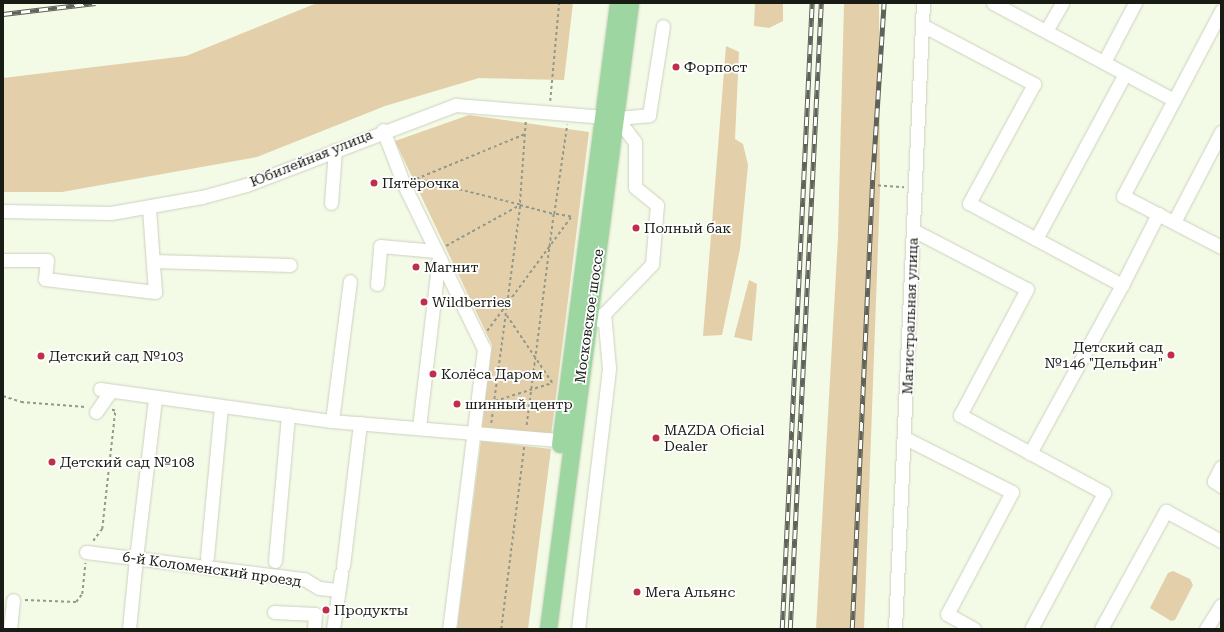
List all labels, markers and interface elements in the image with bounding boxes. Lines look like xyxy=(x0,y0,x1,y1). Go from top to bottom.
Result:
place label: Форпост xyxy=(684,59,748,75)
marker: Форпост xyxy=(671,62,681,72)
street label: Юбилейная улица xyxy=(247,126,375,190)
place label: Пятёрочка xyxy=(382,175,459,191)
marker: Пятёрочка xyxy=(369,178,379,188)
place label: Полный бак xyxy=(644,220,731,236)
marker: Полный бак xyxy=(631,223,641,233)
street label: Магистральная улица xyxy=(899,237,921,395)
street label: Московское шоссе xyxy=(571,248,607,384)
place label: Магнит xyxy=(424,259,478,275)
marker: Магнит xyxy=(411,262,421,272)
place label: Wildberries xyxy=(432,294,511,310)
marker: Wildberries xyxy=(419,297,429,307)
place label: Детский сад №146 "Дельфин" xyxy=(1044,339,1163,372)
place label: Детский сад №103 xyxy=(49,348,184,364)
marker: Детский сад №146 "Дельфин" xyxy=(1166,350,1176,360)
marker: Детский сад №103 xyxy=(36,351,46,361)
place label: Колёса Даром xyxy=(441,366,543,382)
marker: Колёса Даром xyxy=(428,369,438,379)
place label: шинный центр xyxy=(465,396,573,412)
marker: шинный центр xyxy=(452,399,462,409)
place label: MAZDA Oficial Dealer xyxy=(664,422,764,454)
marker: MAZDA Oficial Dealer xyxy=(651,433,661,443)
place label: Детский сад №108 xyxy=(60,454,195,470)
marker: Детский сад №108 xyxy=(47,457,57,467)
street label: 6-й Коломенский проезд xyxy=(121,548,303,590)
place label: Мега Альянс xyxy=(645,584,735,600)
marker: Мега Альянс xyxy=(632,587,642,597)
place label: Продукты xyxy=(334,602,408,618)
marker: Продукты xyxy=(321,605,331,615)

